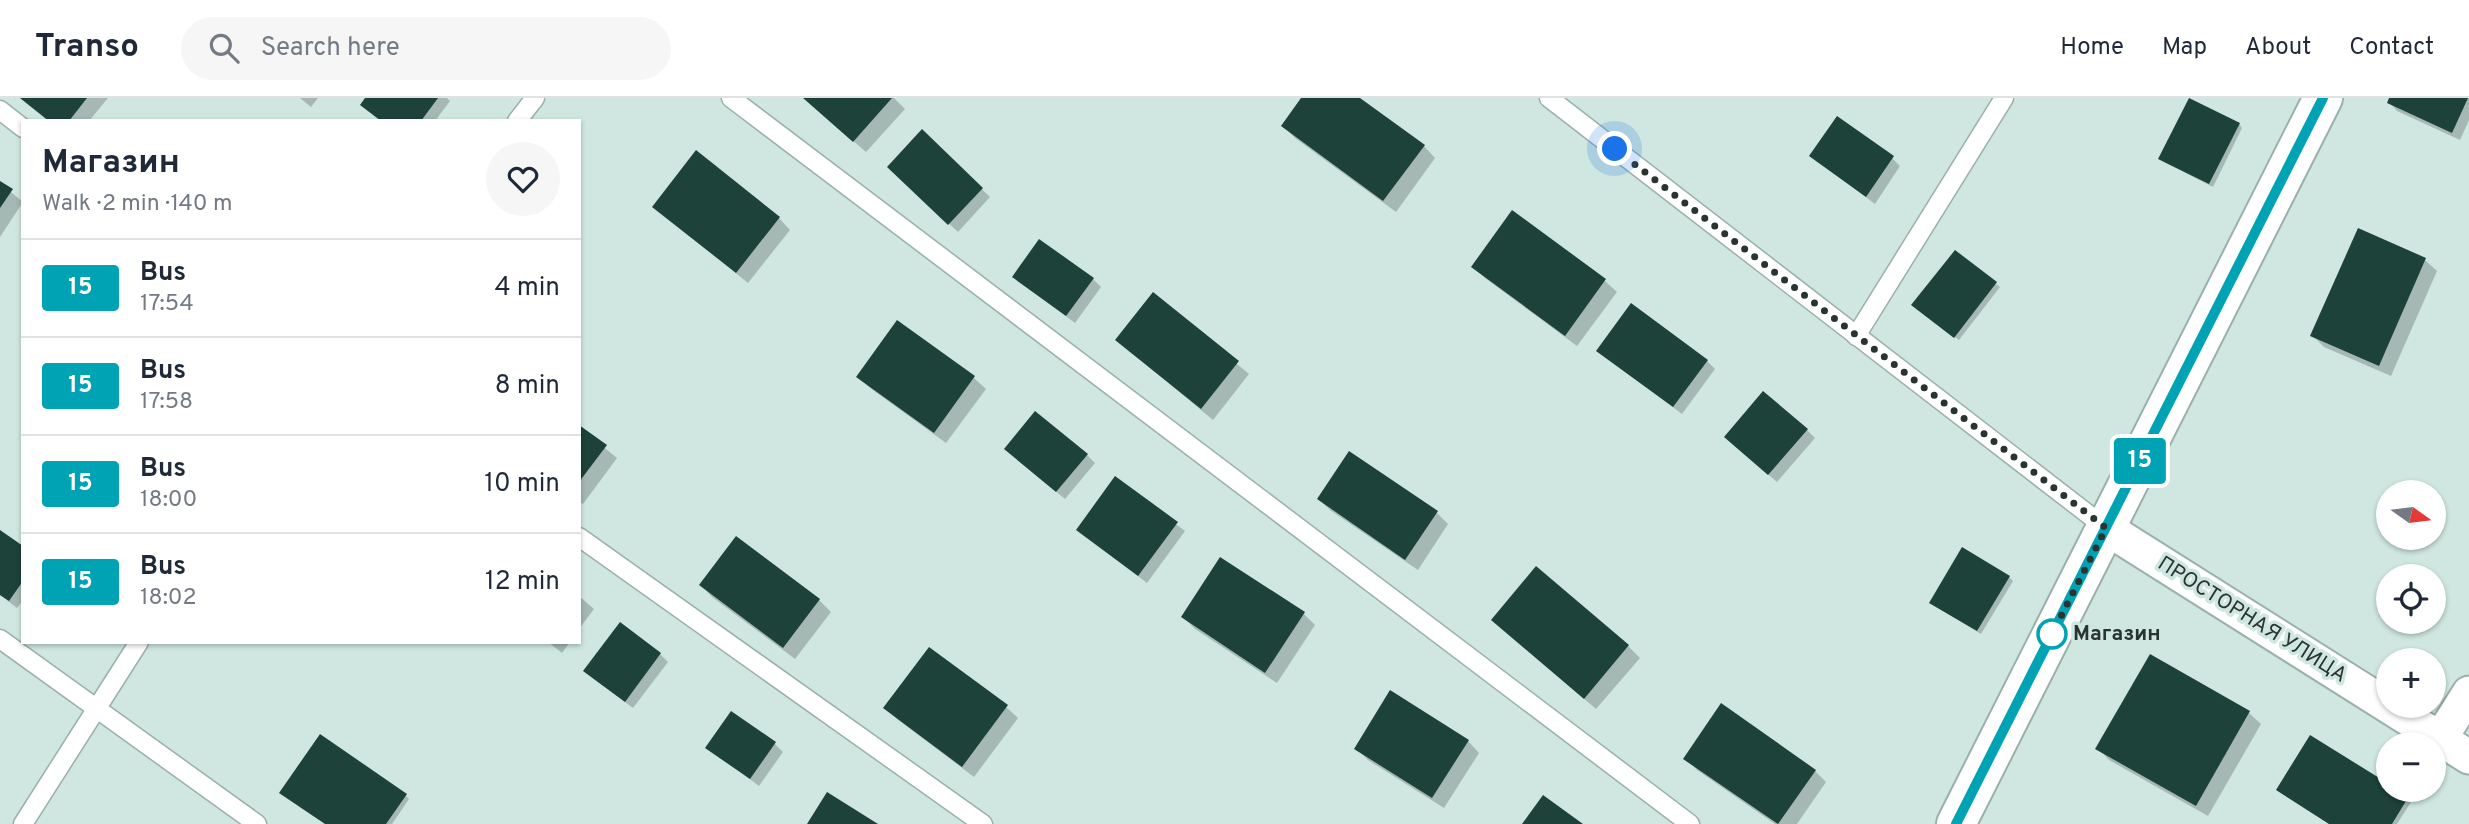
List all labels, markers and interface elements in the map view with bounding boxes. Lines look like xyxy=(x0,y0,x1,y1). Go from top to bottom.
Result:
search box xyxy=(181,17,671,80)
text: Transo xyxy=(35,27,139,69)
icon: search xyxy=(205,29,243,67)
text: Search here xyxy=(261,32,400,65)
text: Home xyxy=(2060,33,2124,63)
text: Map xyxy=(2162,33,2207,63)
text: About xyxy=(2245,33,2311,63)
text: Contact xyxy=(2349,33,2434,63)
your location xyxy=(1597,131,1632,166)
button: heart xyxy=(486,142,560,216)
text: Магазин xyxy=(42,143,180,185)
text: Walk · 2 min · 140 m xyxy=(42,190,233,219)
text: Bus xyxy=(140,257,186,290)
text: 4 min xyxy=(494,272,560,305)
text: 15 xyxy=(68,273,93,303)
text: 17:54 xyxy=(140,290,194,319)
text: Bus xyxy=(140,355,186,388)
text: 8 min xyxy=(495,370,560,403)
text: 15 xyxy=(68,371,93,401)
text: 17:58 xyxy=(140,388,193,417)
line badge: 15 xyxy=(2108,438,2172,484)
text: 15 xyxy=(2128,446,2152,476)
text: Bus xyxy=(140,453,186,486)
text: 10 min xyxy=(484,468,560,501)
text: 15 xyxy=(68,469,93,499)
north arrow xyxy=(2376,480,2446,550)
map controls xyxy=(2376,480,2446,802)
text: 18:00 xyxy=(140,486,197,515)
text: Bus xyxy=(140,551,186,584)
street label: ПРОСТОРНАЯ УЛИЦА xyxy=(2152,551,2352,689)
button: locate xyxy=(2376,564,2446,634)
text: 12 min xyxy=(485,566,560,599)
text: 15 xyxy=(68,567,93,597)
text: 18:02 xyxy=(140,584,197,613)
marker: Магазин xyxy=(2037,619,2067,649)
place label: Магазин xyxy=(2073,621,2161,648)
button: + xyxy=(2376,648,2446,718)
button: − xyxy=(2376,732,2446,802)

